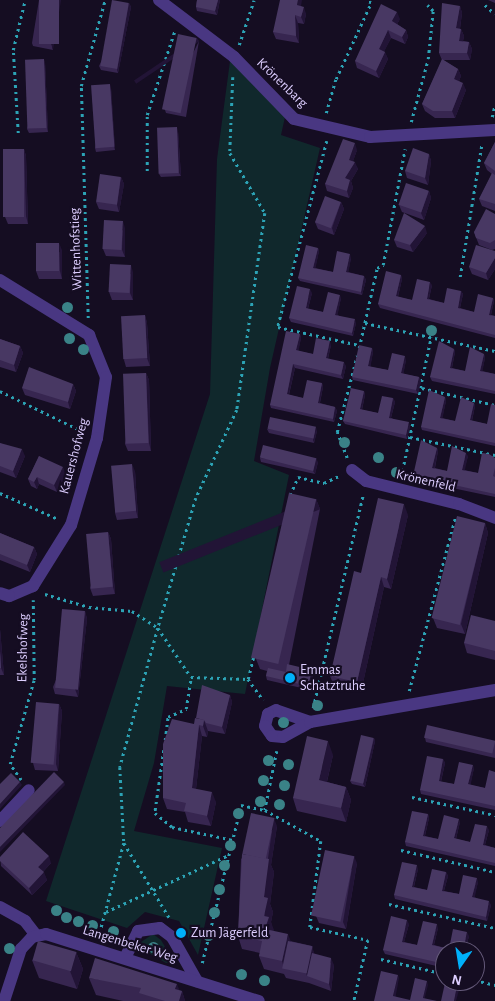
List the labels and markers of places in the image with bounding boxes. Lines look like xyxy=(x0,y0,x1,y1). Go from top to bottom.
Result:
place label: Emmas Schatztruhe xyxy=(300,662,366,694)
marker: Emmas Schatztruhe xyxy=(284,672,296,684)
place label: Zum Jägerfeld xyxy=(191,925,268,941)
marker: Zum Jägerfeld xyxy=(175,927,187,939)

